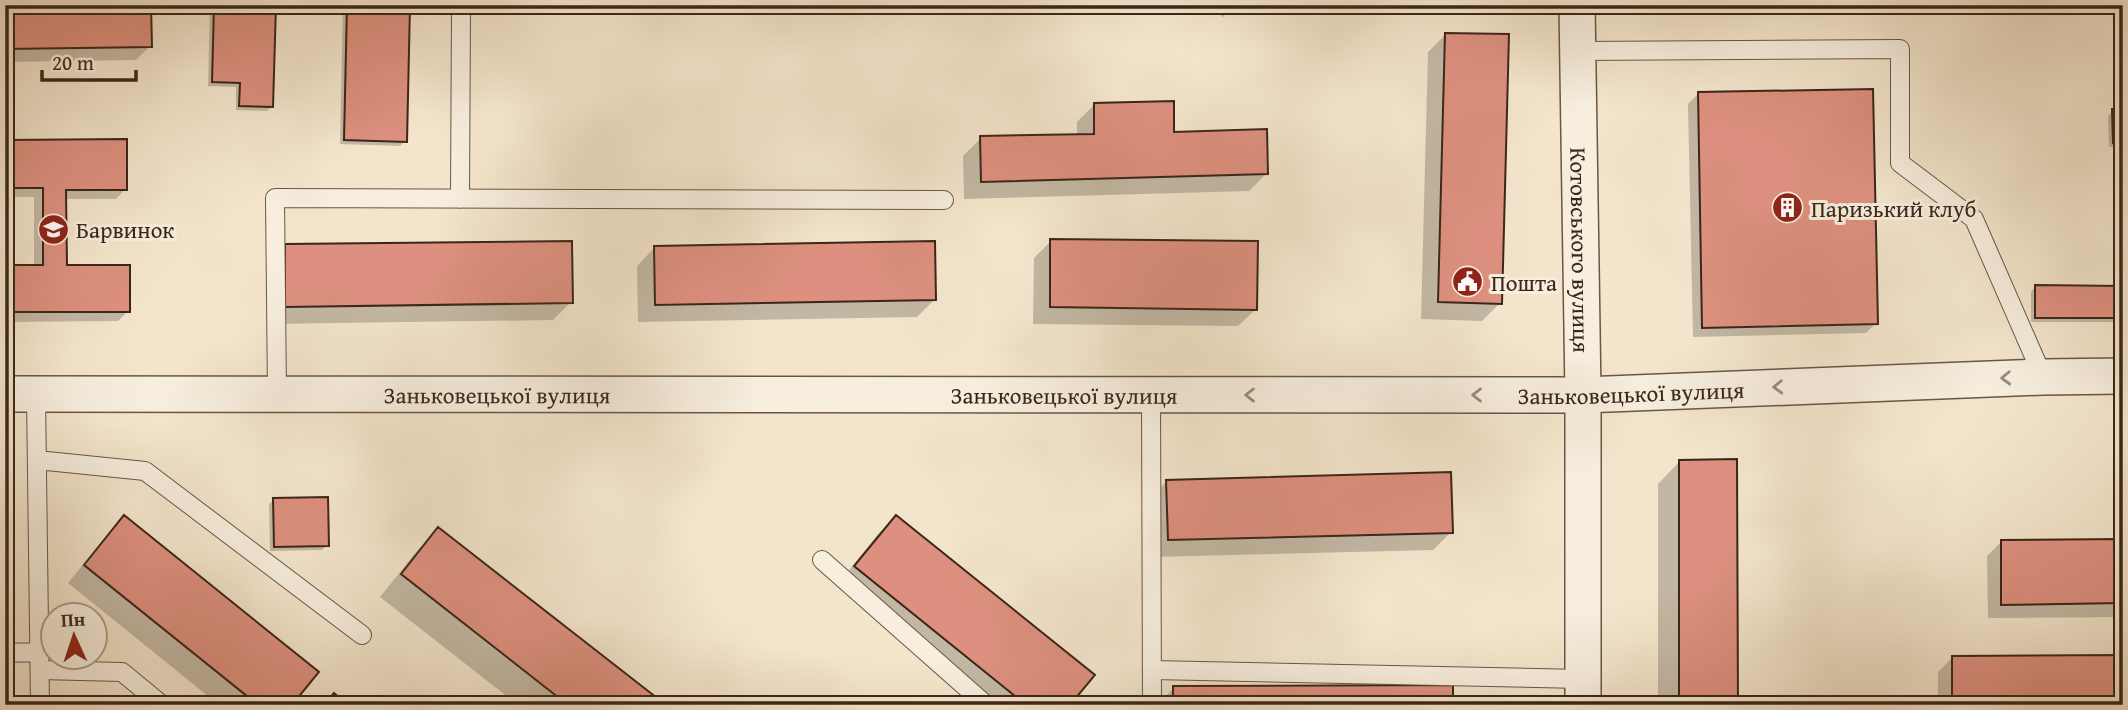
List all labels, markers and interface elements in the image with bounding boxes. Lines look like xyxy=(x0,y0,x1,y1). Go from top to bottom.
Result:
scale bar xyxy=(42,38,136,82)
text: 20 m xyxy=(52,47,94,78)
street label: Котовського вулиця xyxy=(1563,147,1599,353)
building icon: Паризький клуб xyxy=(1771,191,1805,225)
place label: Паризький клуб xyxy=(1811,192,1976,225)
school or university icon: Барвинок xyxy=(36,212,70,246)
place label: Барвинок xyxy=(76,213,174,246)
public building icon: Пошта xyxy=(1451,265,1485,299)
place label: Пошта xyxy=(1491,266,1557,299)
one-way arrow xyxy=(2000,370,2010,386)
street label: Заньковецької вулиця xyxy=(1518,372,1745,412)
street label: Заньковецької вулиця xyxy=(384,378,611,411)
street label: Заньковецької вулиця xyxy=(951,378,1178,411)
one-way arrow xyxy=(1772,380,1783,395)
one-way arrow xyxy=(1244,387,1255,403)
one-way arrow xyxy=(1472,387,1482,403)
north arrow xyxy=(38,602,108,672)
text: Пн xyxy=(60,604,86,634)

